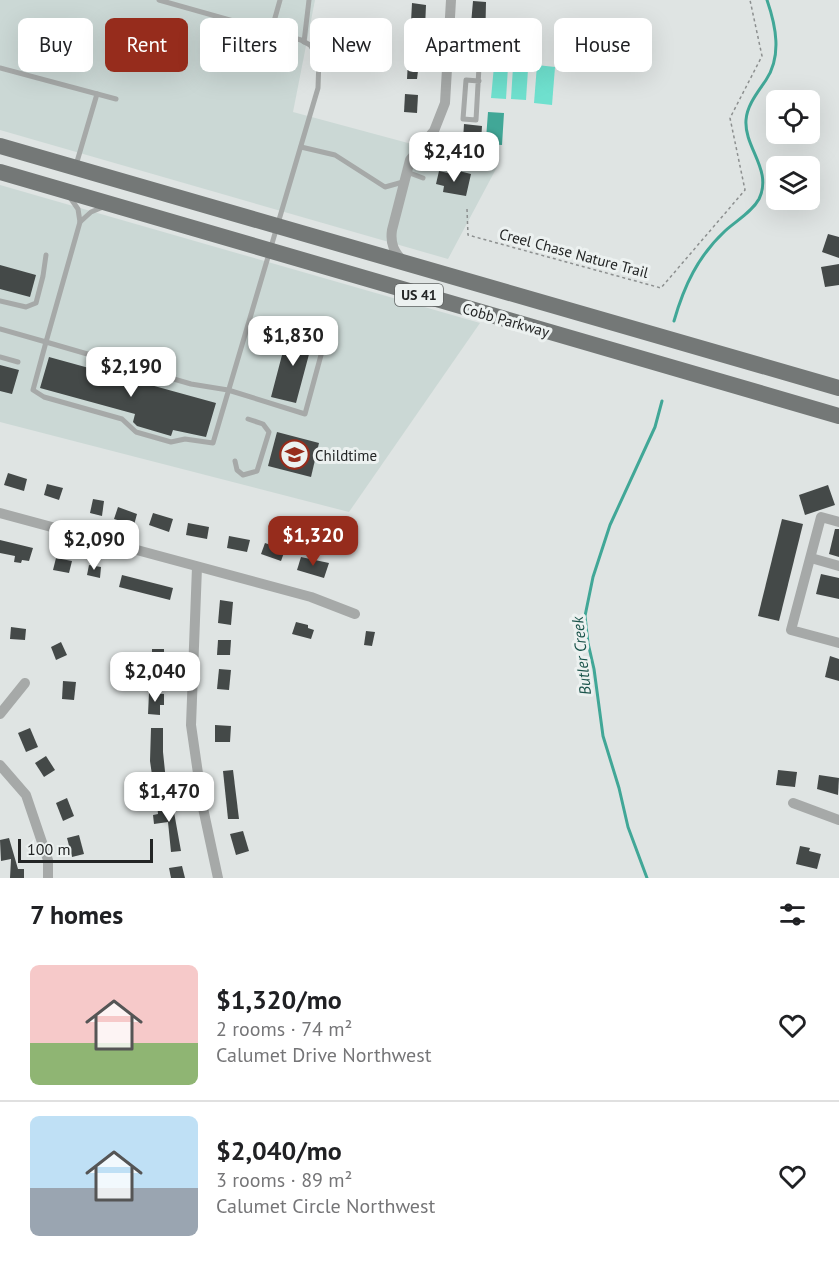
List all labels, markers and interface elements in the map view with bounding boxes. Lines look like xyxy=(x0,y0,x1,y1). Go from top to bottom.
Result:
chip: Buy xyxy=(18,18,93,72)
chip: Rent xyxy=(105,18,188,72)
chip: Filters xyxy=(200,18,298,72)
chip: New xyxy=(310,18,392,72)
chip: Apartment xyxy=(404,18,542,72)
chip: House xyxy=(554,18,652,72)
map controls xyxy=(766,90,820,210)
button: locate xyxy=(766,90,820,144)
pin: $2,410 xyxy=(405,132,503,183)
text: $2,410 xyxy=(423,138,485,164)
button: layers xyxy=(766,156,820,210)
street label: Creel Chase Nature Trail xyxy=(497,224,651,282)
road number: US 41 xyxy=(395,284,443,306)
street label: Cobb Parkway xyxy=(460,299,552,341)
pin: $1,830 xyxy=(244,316,342,367)
text: $1,830 xyxy=(262,322,324,348)
pin: $2,190 xyxy=(82,347,180,398)
text: $2,190 xyxy=(100,353,162,379)
school or university icon: Childtime xyxy=(278,439,310,471)
place label: Childtime xyxy=(315,446,377,465)
pin: $1,320 xyxy=(264,516,362,567)
pin: $2,090 xyxy=(45,520,143,571)
text: $1,320 xyxy=(282,522,344,548)
text: $2,090 xyxy=(63,526,125,552)
water label: Butler Creek xyxy=(567,615,595,696)
pin: $2,040 xyxy=(106,652,204,703)
text: $2,040 xyxy=(124,658,186,684)
pin: $1,470 xyxy=(120,772,218,823)
text: $1,470 xyxy=(138,778,200,804)
scale bar xyxy=(18,836,153,864)
text: 100 m xyxy=(27,839,70,859)
text: 7 homes xyxy=(30,898,123,931)
icon: filters xyxy=(776,898,809,931)
text: $1,320/mo xyxy=(216,983,342,1016)
icon: home xyxy=(78,989,150,1061)
icon: heart xyxy=(776,1009,809,1042)
text: 2 rooms · 74 m² xyxy=(216,1016,352,1042)
text: Calumet Drive Northwest xyxy=(216,1042,431,1068)
text: $2,040/mo xyxy=(216,1134,342,1167)
icon: home xyxy=(78,1140,150,1212)
icon: heart xyxy=(776,1160,809,1193)
text: 3 rooms · 89 m² xyxy=(216,1167,352,1193)
text: Calumet Circle Northwest xyxy=(216,1193,435,1219)

